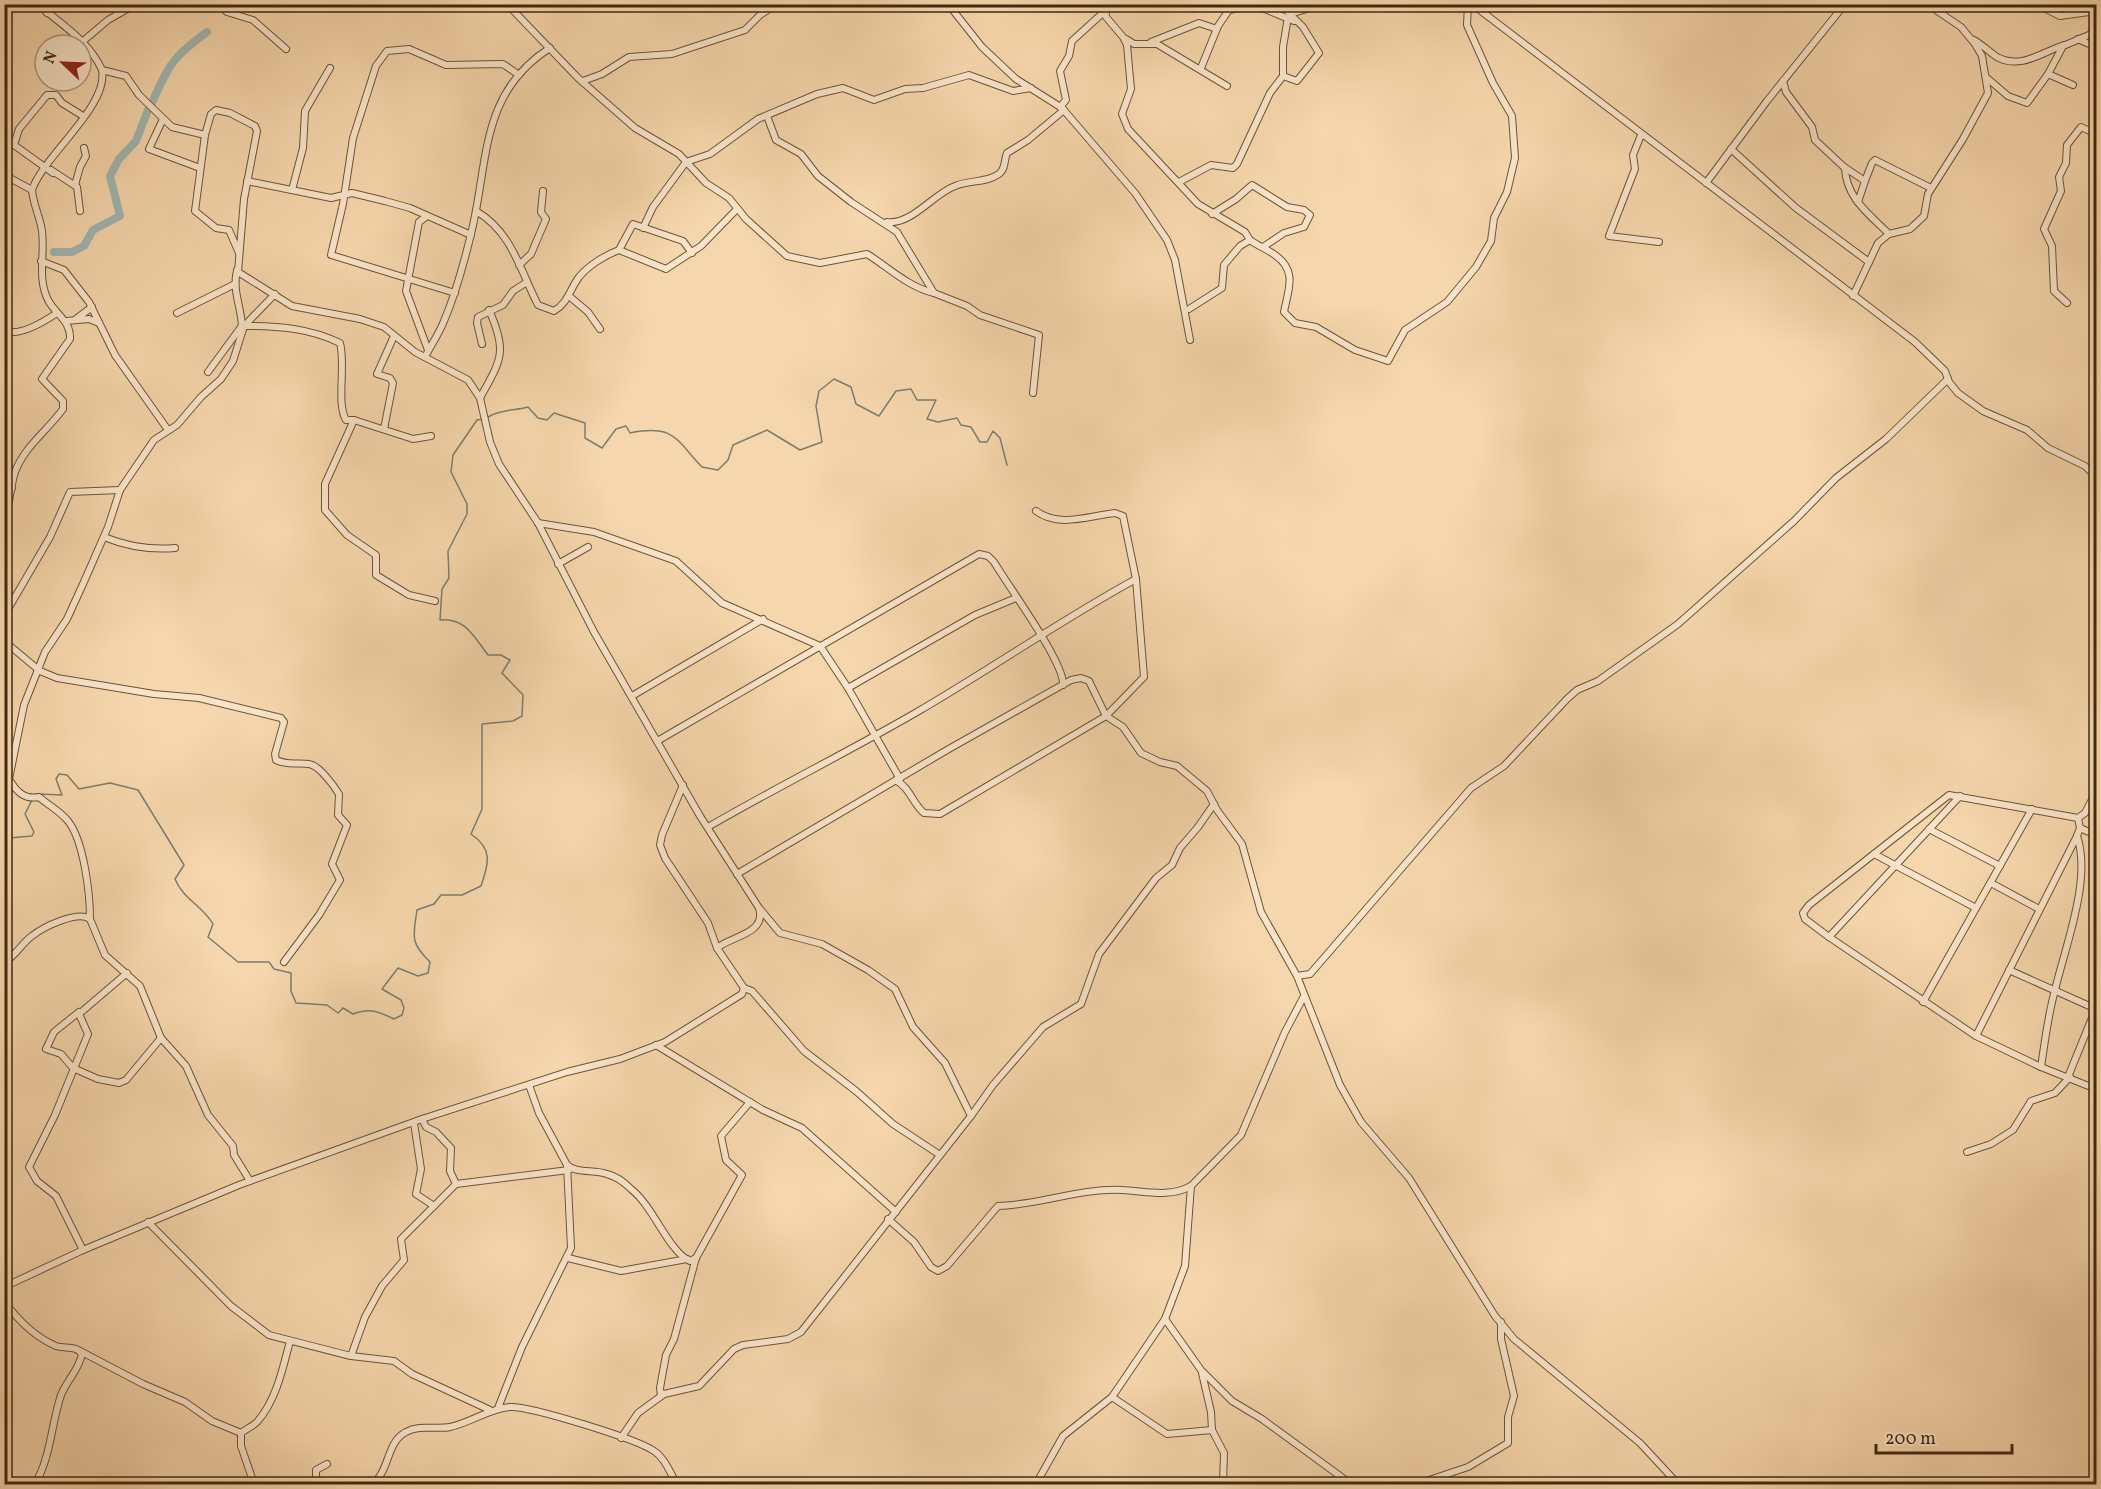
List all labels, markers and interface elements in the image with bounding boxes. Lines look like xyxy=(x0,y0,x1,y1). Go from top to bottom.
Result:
north arrow xyxy=(33,33,93,93)
text: N xyxy=(39,48,64,68)
scale bar xyxy=(1876,1417,2012,1455)
text: 200 m xyxy=(1885,1427,1936,1452)

